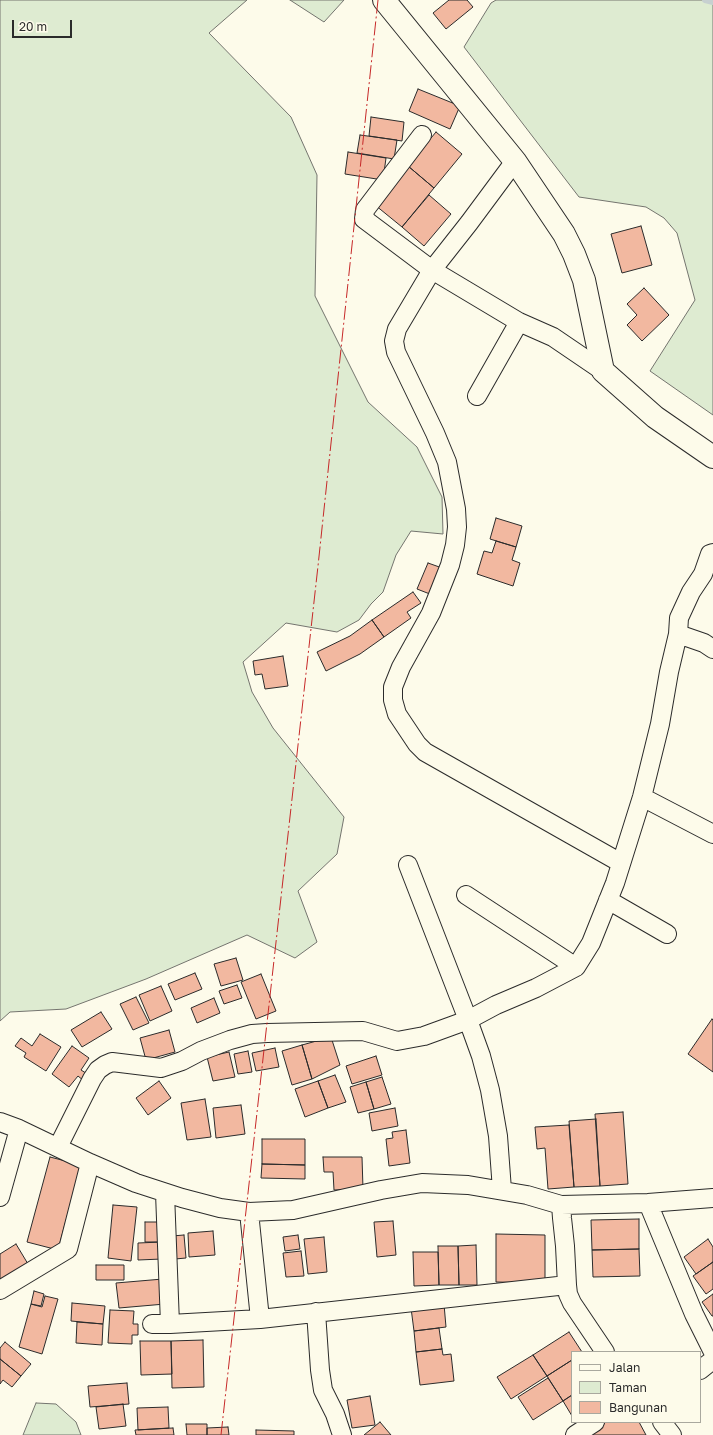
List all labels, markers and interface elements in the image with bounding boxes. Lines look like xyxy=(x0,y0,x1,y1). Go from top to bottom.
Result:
scale bar xyxy=(14,12,74,38)
text: 20 m xyxy=(19,19,47,34)
legend xyxy=(571,1351,701,1423)
text: Jalan xyxy=(609,1360,640,1375)
text: Taman xyxy=(609,1380,647,1395)
text: Bangunan xyxy=(609,1400,667,1415)

